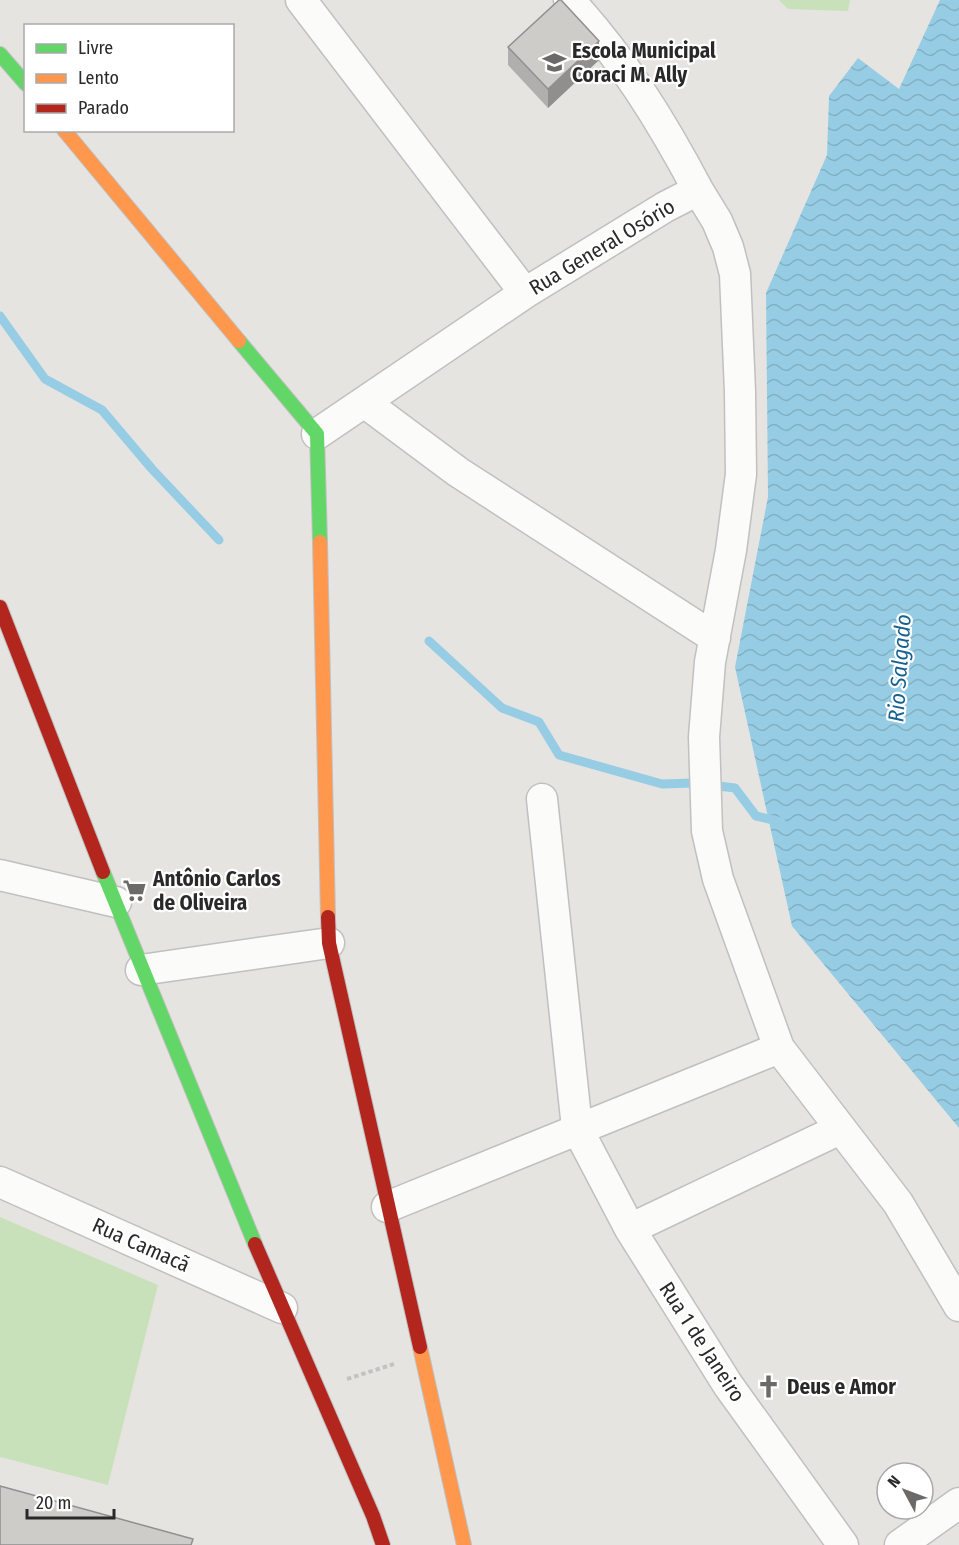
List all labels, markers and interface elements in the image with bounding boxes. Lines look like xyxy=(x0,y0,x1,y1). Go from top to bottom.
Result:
legend xyxy=(24,24,234,132)
text: Livre xyxy=(78,37,113,59)
place label: Escola Municipal Coraci M. Ally xyxy=(572,38,716,88)
school or university icon: Escola Municipal Coraci M. Ally xyxy=(541,50,567,76)
text: Lento xyxy=(78,67,119,89)
text: Parado xyxy=(78,97,129,119)
street label: Rua General Osório xyxy=(524,193,680,301)
water label: Rio Salgado xyxy=(882,613,917,723)
place label: Antônio Carlos de Oliveira xyxy=(152,866,281,916)
supermarket icon: Antônio Carlos de Oliveira xyxy=(122,878,148,904)
street label: Rua Camacã xyxy=(88,1212,194,1278)
street label: Rua 1 de Janeiro xyxy=(654,1277,750,1407)
church icon: Deus e Amor xyxy=(756,1374,782,1400)
place label: Deus e Amor xyxy=(787,1374,896,1400)
north arrow xyxy=(875,1461,935,1521)
text: N xyxy=(884,1472,904,1491)
scale bar xyxy=(27,1482,114,1520)
text: 20 m xyxy=(36,1492,71,1514)

